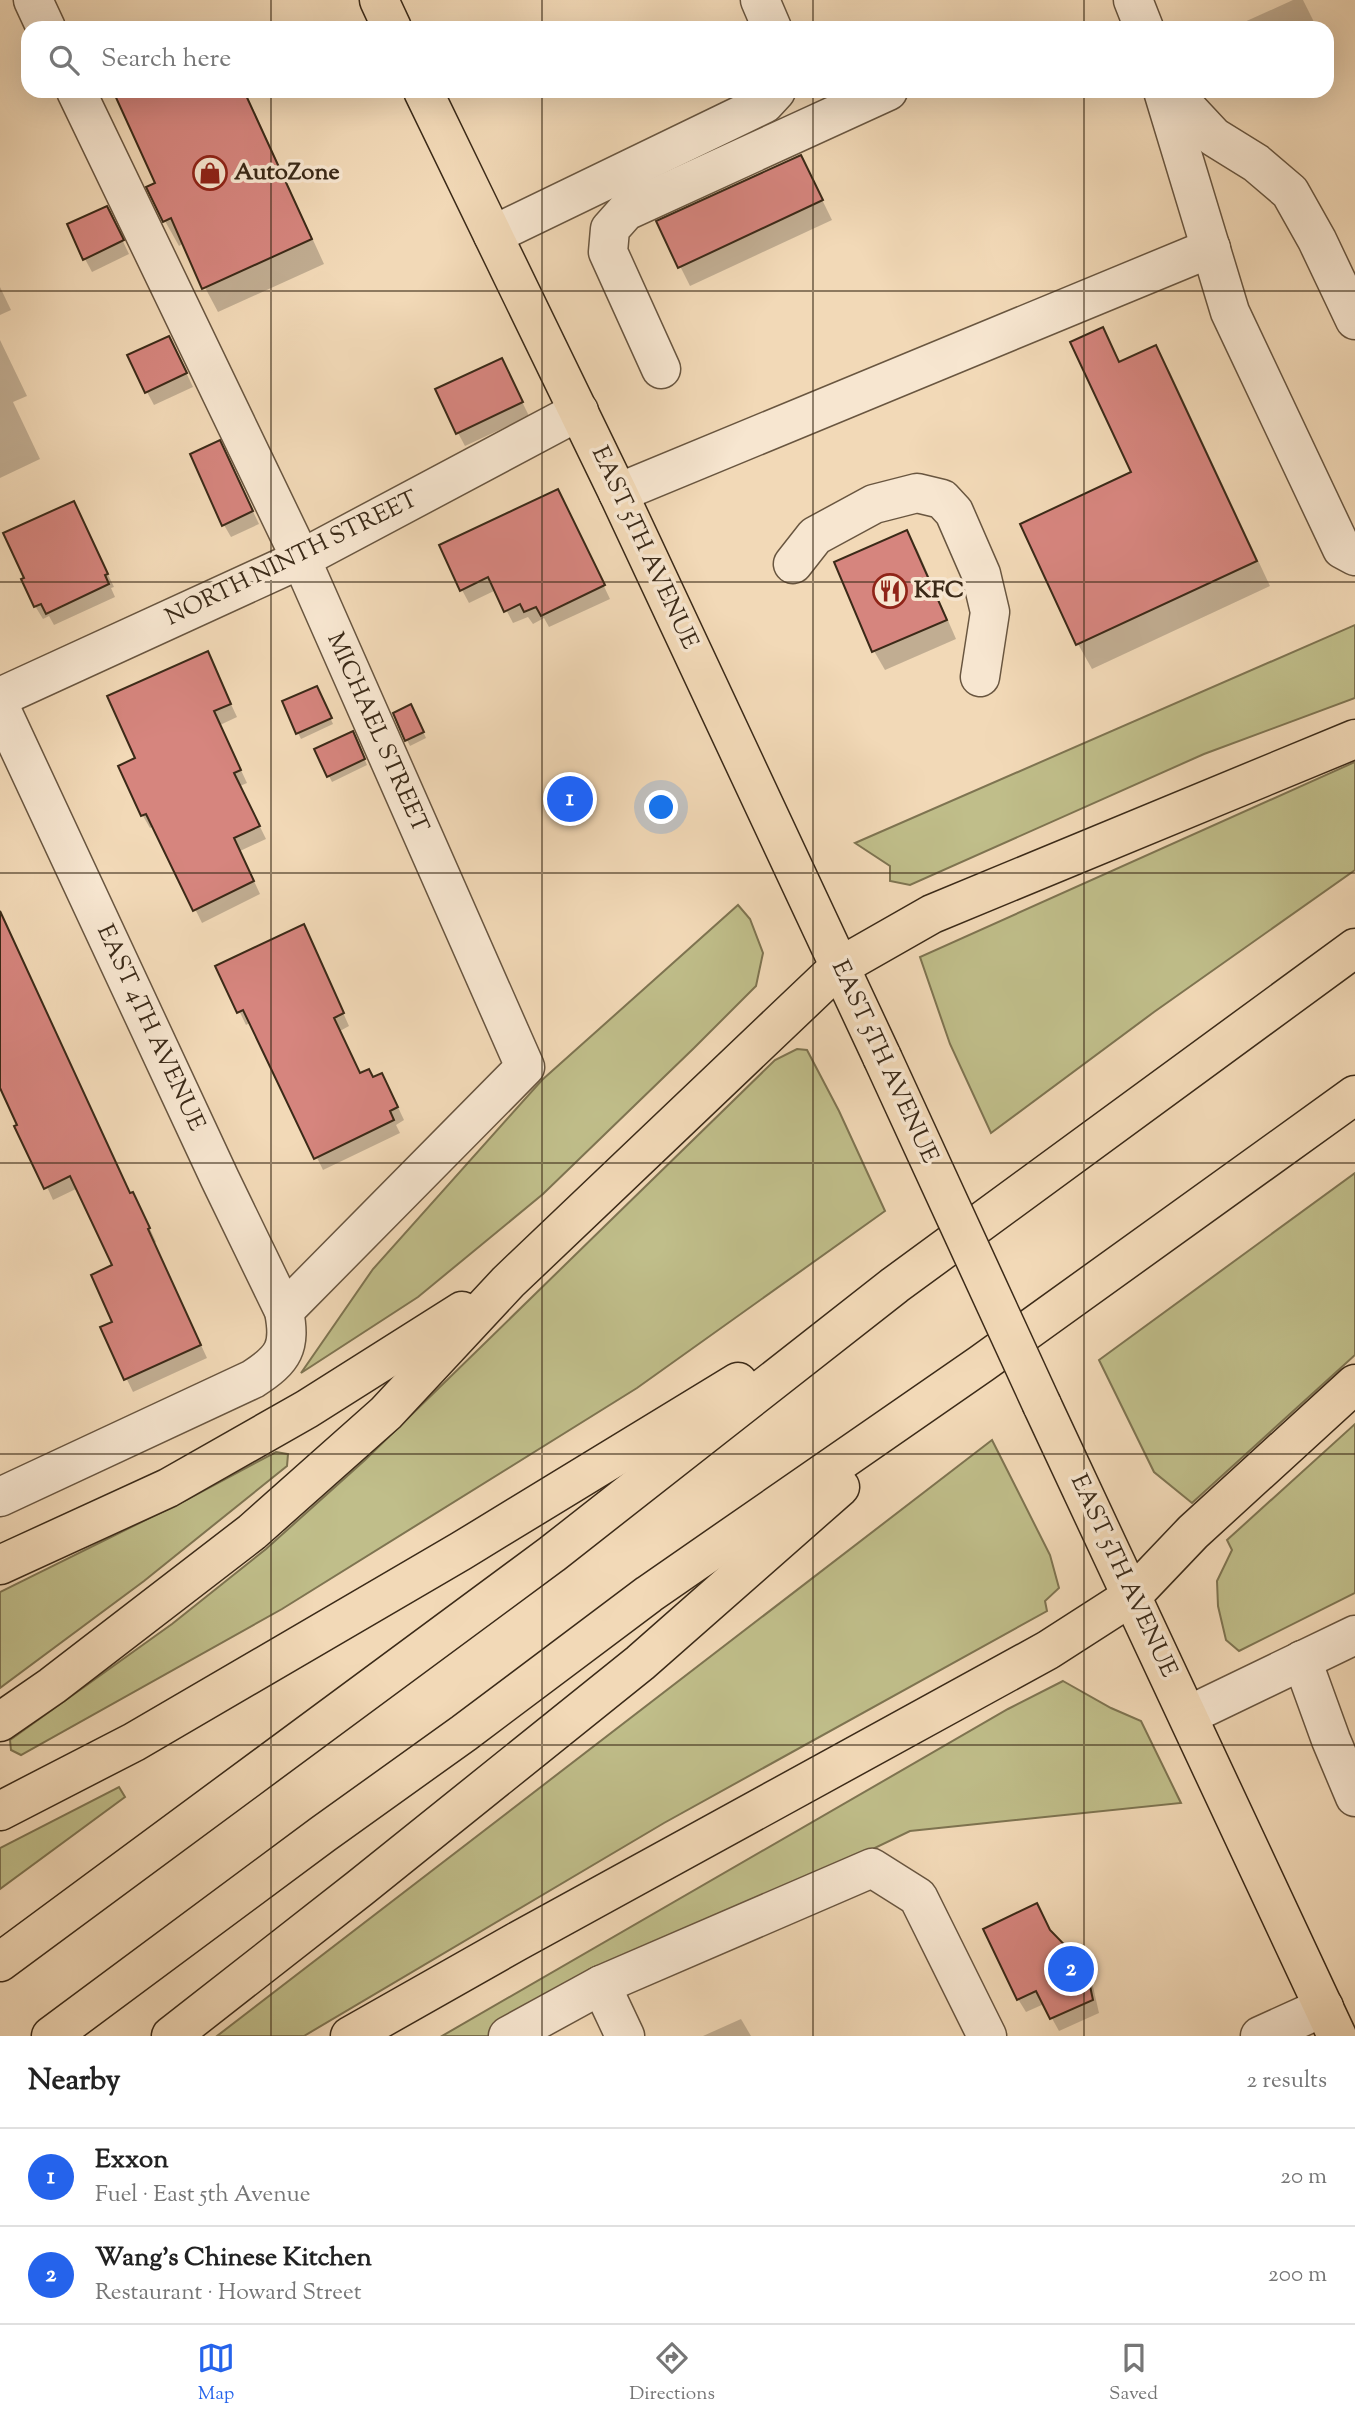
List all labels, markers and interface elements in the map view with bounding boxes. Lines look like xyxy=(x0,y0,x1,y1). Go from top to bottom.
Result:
search box xyxy=(21,21,1334,98)
icon: search xyxy=(45,41,83,79)
text: Search here xyxy=(101,41,231,78)
shop icon: AutoZone xyxy=(191,154,229,192)
place label: AutoZone xyxy=(234,156,340,190)
street label: EAST 5TH AVENUE xyxy=(582,441,706,655)
street label: NORTH NINTH STREET xyxy=(160,483,424,635)
restaurant icon: KFC xyxy=(871,572,909,610)
place label: KFC xyxy=(914,574,964,608)
street label: MICHAEL STREET xyxy=(318,627,437,839)
pin: 1 xyxy=(547,773,593,825)
your location xyxy=(644,790,678,824)
street label: EAST 4TH AVENUE xyxy=(87,919,213,1137)
street label: EAST 5TH AVENUE xyxy=(822,955,946,1169)
street label: EAST 5TH AVENUE xyxy=(1061,1469,1185,1683)
pin: 2 xyxy=(1048,1943,1094,1995)
text: Nearby xyxy=(28,2060,120,2103)
text: 2 results xyxy=(1247,2065,1327,2098)
text: Exxon xyxy=(95,2142,169,2179)
text: 1 xyxy=(47,2161,55,2194)
text: 20 m xyxy=(1280,2161,1327,2194)
text: Fuel · East 5th Avenue xyxy=(95,2179,311,2212)
text: Wang's Chinese Kitchen xyxy=(95,2240,372,2277)
text: 2 xyxy=(46,2259,56,2292)
text: 200 m xyxy=(1268,2259,1327,2292)
text: Restaurant · Howard Street xyxy=(95,2277,362,2310)
tab: Map xyxy=(197,2339,235,2408)
tab: Directions xyxy=(629,2339,715,2408)
tab: Saved xyxy=(1109,2339,1158,2408)

